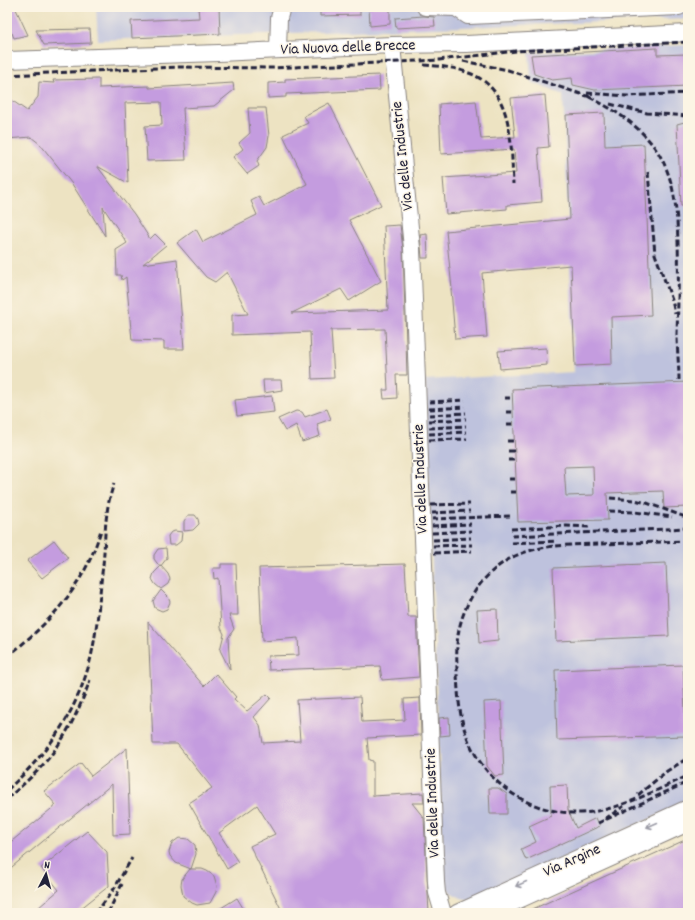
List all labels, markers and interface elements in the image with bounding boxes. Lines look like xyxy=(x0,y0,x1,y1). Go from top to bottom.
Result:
street label: Via Nuova delle Brecce xyxy=(280,34,416,62)
street label: Via delle Industrie xyxy=(386,100,420,212)
street label: Via delle Industrie xyxy=(408,424,434,534)
street label: Via delle Industrie xyxy=(420,748,446,858)
one-way arrow xyxy=(647,821,659,829)
street label: Via Argine xyxy=(540,838,604,884)
north arrow xyxy=(26,854,66,894)
text: N xyxy=(43,858,51,874)
one-way arrow xyxy=(516,881,528,888)

